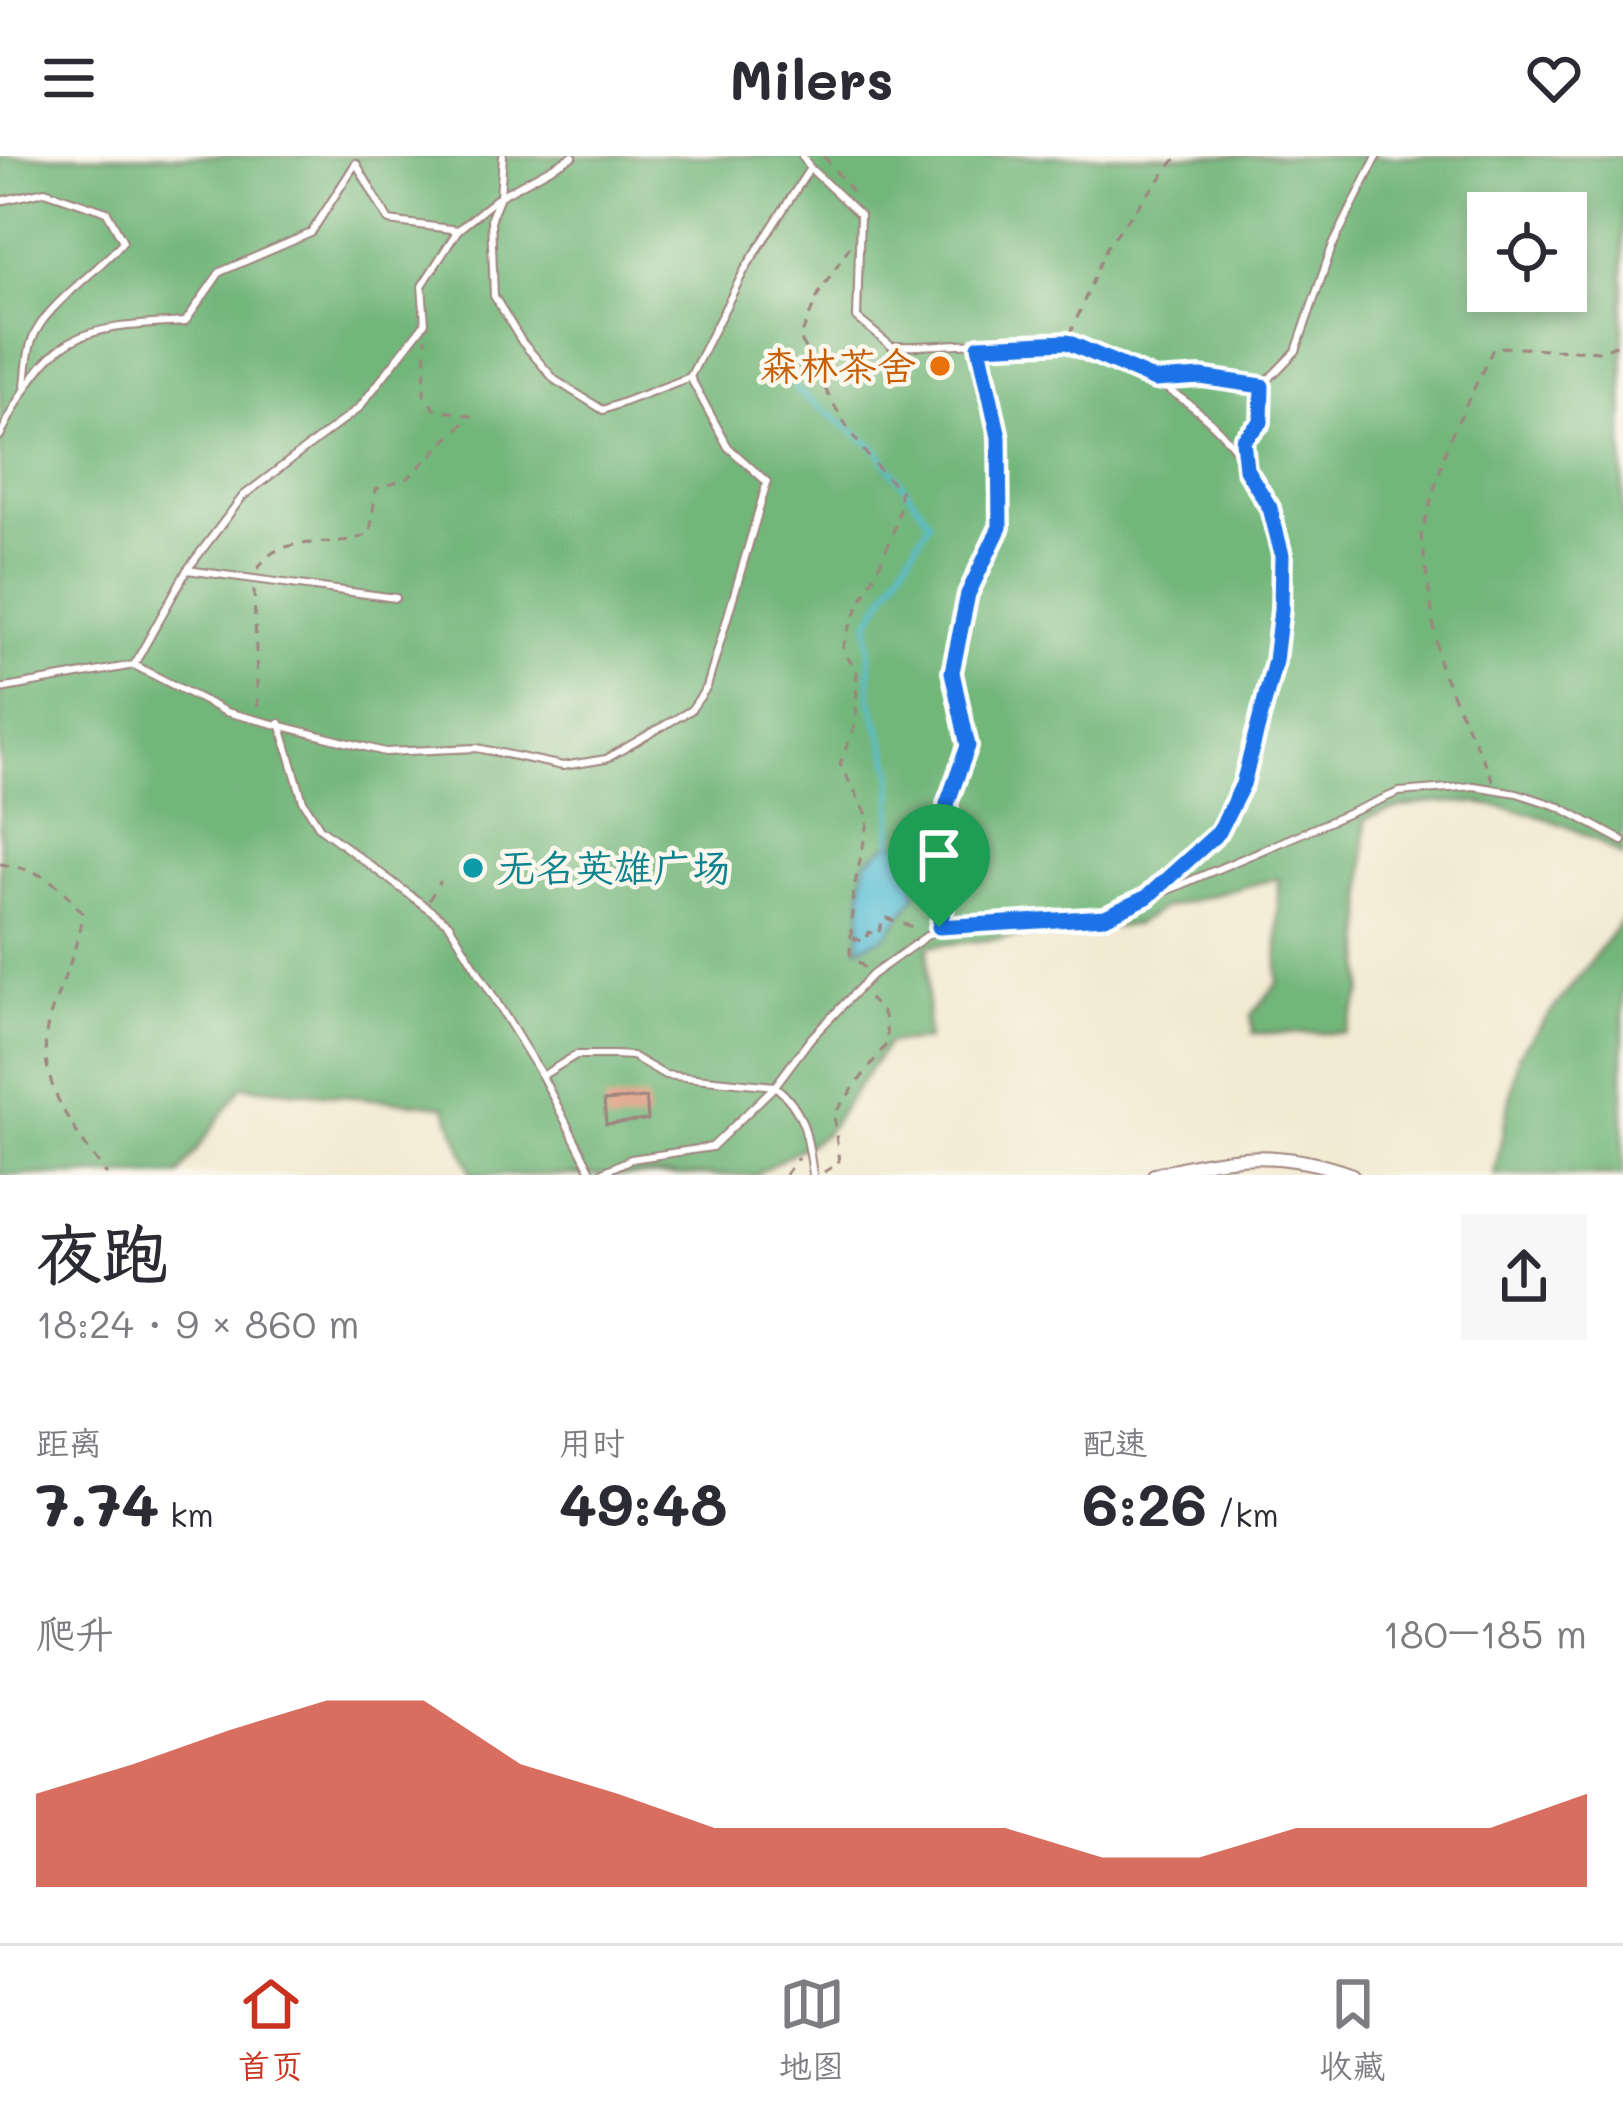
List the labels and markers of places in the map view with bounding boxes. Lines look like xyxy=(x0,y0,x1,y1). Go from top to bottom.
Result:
place label: 森林茶舍 xyxy=(760,339,916,390)
marker: 森林茶舍 xyxy=(927,353,953,379)
pin xyxy=(888,804,990,927)
place label: 无名英雄广场 xyxy=(497,841,731,892)
marker: 无名英雄广场 xyxy=(460,855,486,881)

